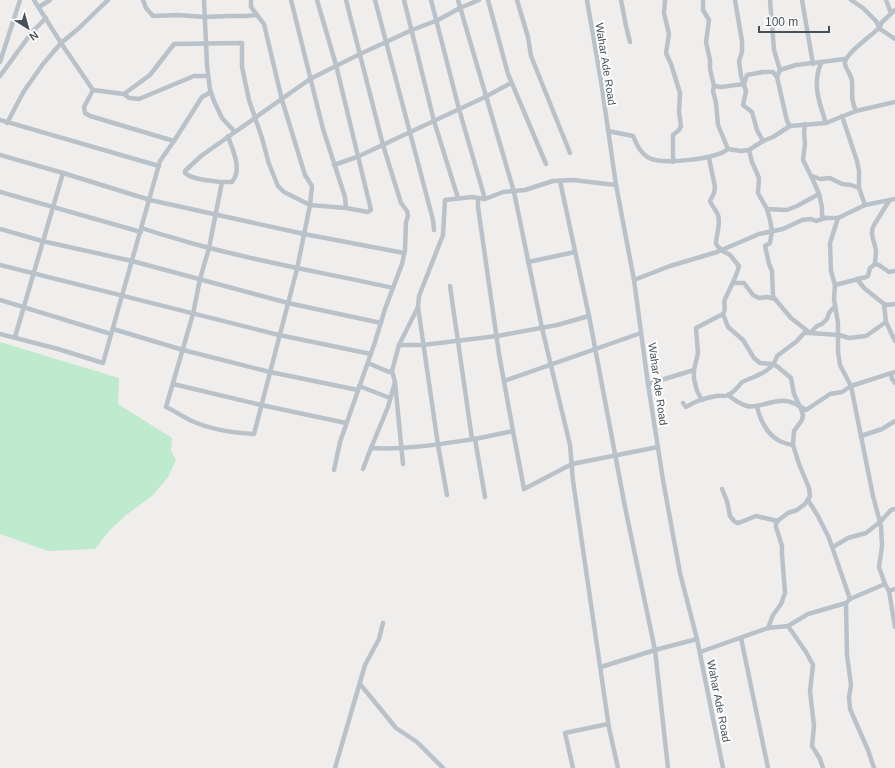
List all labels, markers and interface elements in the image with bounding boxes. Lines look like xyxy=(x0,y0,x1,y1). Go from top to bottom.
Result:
north arrow xyxy=(8,8,48,48)
scale bar xyxy=(759,8,829,34)
text: 100 m xyxy=(765,15,798,29)
street label: Wahar Ade Road xyxy=(594,22,618,106)
text: N xyxy=(27,29,41,43)
street label: Wahar Ade Road xyxy=(646,342,670,426)
street label: Wahar Ade Road xyxy=(705,659,733,743)

